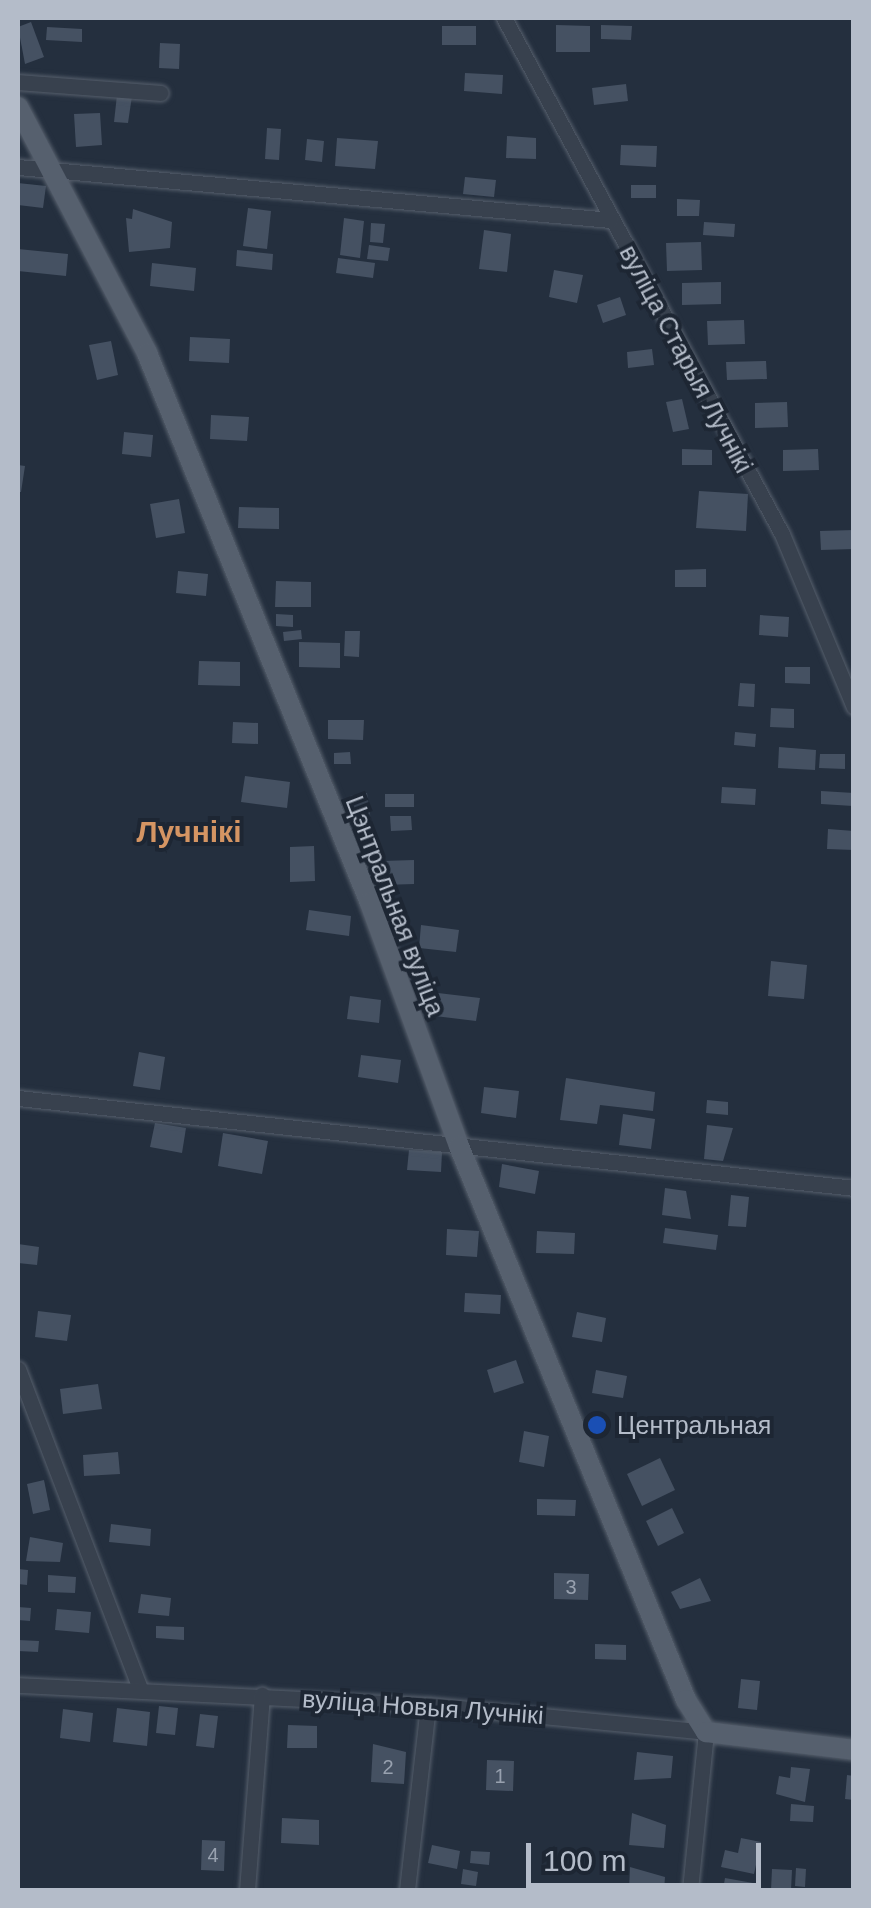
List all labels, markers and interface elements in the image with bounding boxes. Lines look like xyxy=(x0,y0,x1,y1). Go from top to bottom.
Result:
street label: вуліца Старыя Лучнікі xyxy=(613,240,759,478)
street label: Цэнтральная вуліца xyxy=(339,792,451,1020)
district label: Лучнікі xyxy=(137,814,241,850)
place label: Центральная xyxy=(617,1410,771,1440)
marker: Центральная xyxy=(586,1414,608,1436)
house number: 3 xyxy=(565,1575,577,1599)
street label: вуліца Новыя Лучнікі xyxy=(301,1684,545,1730)
house number: 2 xyxy=(382,1755,394,1779)
house number: 1 xyxy=(494,1764,506,1788)
scale bar xyxy=(531,1823,766,1885)
house number: 4 xyxy=(207,1843,219,1867)
text: 100 m xyxy=(543,1844,626,1877)

